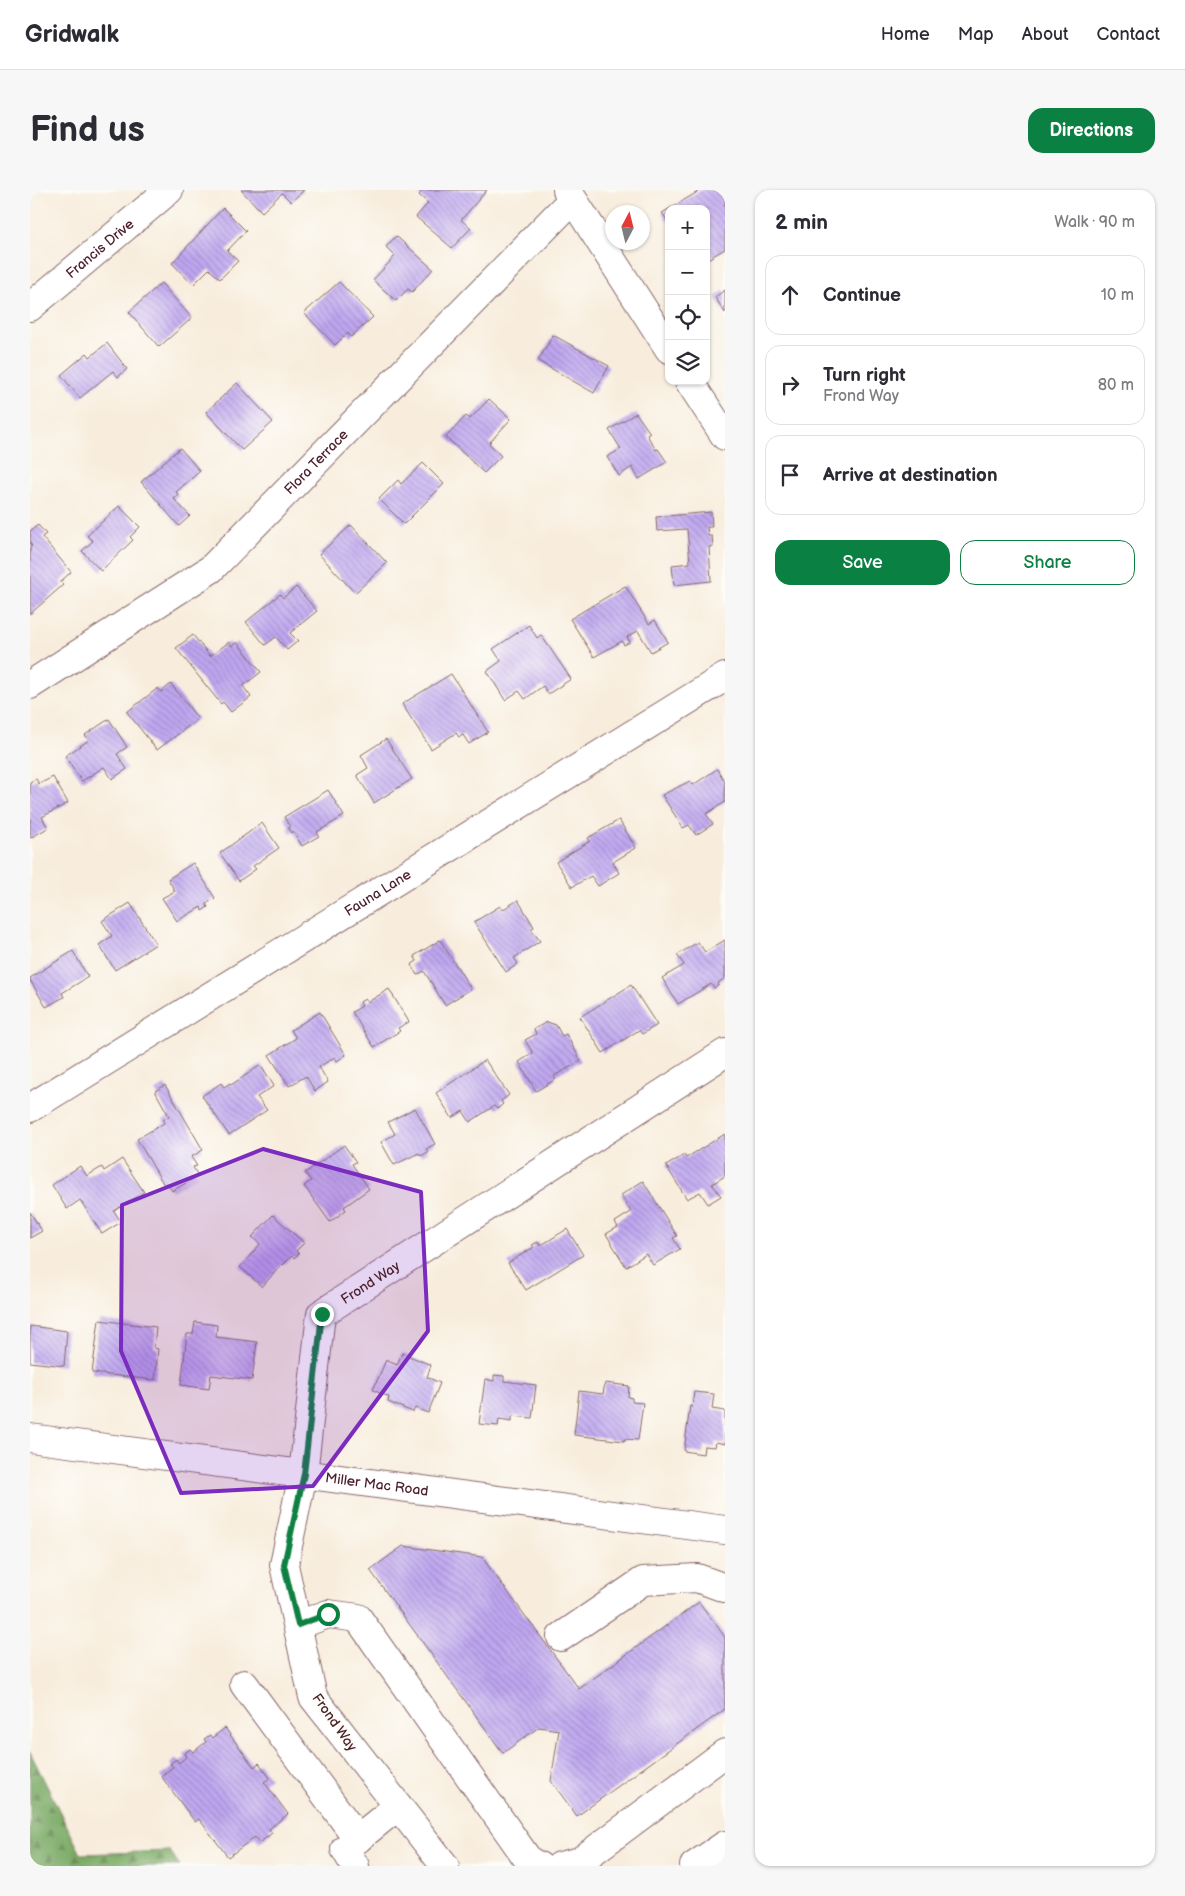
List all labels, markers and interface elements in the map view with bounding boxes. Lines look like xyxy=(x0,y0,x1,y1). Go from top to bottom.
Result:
text: Gridwalk xyxy=(25,20,119,49)
text: Home xyxy=(881,24,930,45)
text: Map xyxy=(958,24,994,45)
text: About xyxy=(1022,24,1069,45)
text: Contact xyxy=(1097,24,1160,45)
button: Directions xyxy=(1028,108,1155,153)
text: Find us xyxy=(30,109,145,152)
north arrow xyxy=(605,205,650,250)
map controls xyxy=(665,205,710,385)
button: + xyxy=(665,205,710,250)
text: 2 min xyxy=(775,210,828,235)
text: Walk · 90 m xyxy=(1054,213,1135,232)
street label: Francis Drive xyxy=(63,215,137,282)
button: − xyxy=(665,250,710,295)
icon: ahead xyxy=(776,281,804,309)
text: Continue xyxy=(823,284,901,307)
text: 10 m xyxy=(1101,286,1134,305)
button: locate xyxy=(665,295,710,340)
button: layers xyxy=(665,340,710,385)
text: Turn right xyxy=(823,364,906,387)
icon: right xyxy=(776,371,804,399)
text: 80 m xyxy=(1098,376,1134,395)
text: Frond Way xyxy=(823,387,899,406)
street label: Flora Terrace xyxy=(281,426,352,498)
icon: arrive xyxy=(776,461,804,489)
text: Arrive at destination xyxy=(823,464,998,487)
button: Save xyxy=(775,540,950,585)
button: Share xyxy=(960,540,1135,585)
street label: Fauna Lane xyxy=(341,866,414,920)
street label: Frond Way xyxy=(338,1257,403,1308)
route end xyxy=(311,1303,334,1326)
street label: Miller Mac Road xyxy=(324,1469,429,1500)
route start xyxy=(317,1603,340,1626)
street label: Frond Way xyxy=(309,1690,361,1755)

